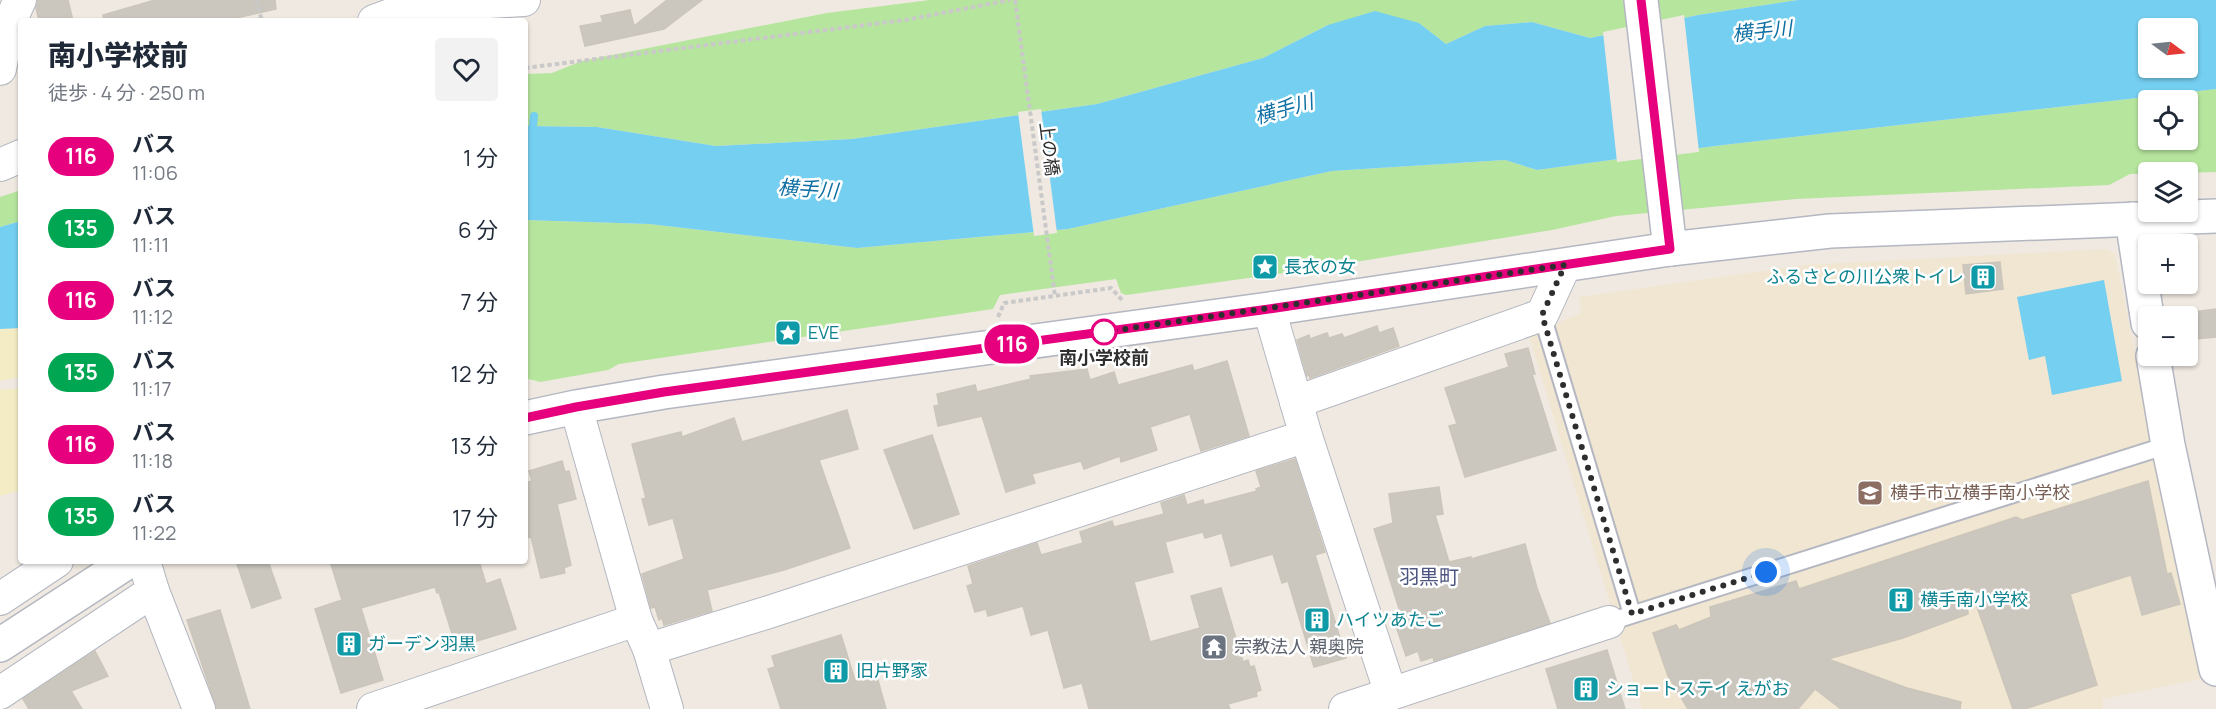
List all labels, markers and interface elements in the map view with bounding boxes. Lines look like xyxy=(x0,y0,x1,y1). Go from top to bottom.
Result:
water label: 横手川 xyxy=(1731,14,1795,47)
north arrow xyxy=(2138,18,2198,78)
map controls xyxy=(2138,18,2198,366)
text: 南小学校前 xyxy=(48,35,188,73)
button: heart xyxy=(435,38,498,101)
text: 徒歩 · 4 分 · 250 m xyxy=(48,79,205,106)
water label: 横手川 xyxy=(1251,87,1318,130)
button: locate xyxy=(2138,90,2198,150)
street label: 上の橋 xyxy=(1035,121,1065,177)
text: バス xyxy=(132,129,176,159)
text: 116 xyxy=(65,142,97,170)
text: 1 分 xyxy=(463,143,498,173)
text: 11:06 xyxy=(132,159,178,186)
button: layers xyxy=(2138,162,2198,222)
water label: 横手川 xyxy=(777,173,841,204)
text: バス xyxy=(132,201,176,231)
text: 135 xyxy=(64,214,98,242)
text: 6 分 xyxy=(458,215,498,245)
text: 11:11 xyxy=(132,231,169,258)
button: + xyxy=(2138,234,2198,294)
place icon: 長衣の女 xyxy=(1250,252,1280,282)
place label: 長衣の女 xyxy=(1284,254,1356,278)
building icon: ふるさとの川公衆トイレ xyxy=(1968,262,1998,292)
place label: ふるさとの川公衆トイレ xyxy=(1766,264,1964,288)
text: バス xyxy=(132,273,176,303)
text: 116 xyxy=(65,286,97,314)
text: 7 分 xyxy=(461,287,498,317)
text: 11:12 xyxy=(132,303,173,330)
button: − xyxy=(2138,306,2198,366)
place icon: EVE xyxy=(773,318,803,348)
marker: 南小学校前 xyxy=(1091,319,1117,345)
place label: EVE xyxy=(808,320,839,344)
line badge: 116 xyxy=(978,324,1046,364)
text: 116 xyxy=(996,330,1028,358)
text: バス xyxy=(132,345,176,375)
place label: 南小学校前 xyxy=(1059,345,1149,369)
text: 135 xyxy=(64,358,98,386)
text: 12 分 xyxy=(450,359,498,389)
text: 11:17 xyxy=(132,375,171,402)
text: バス xyxy=(132,417,176,447)
text: 116 xyxy=(65,430,97,458)
text: 13 分 xyxy=(451,431,498,461)
text: 11:18 xyxy=(132,447,173,474)
school or university icon: 横手市立横手南小学校 xyxy=(1855,478,1885,508)
place label: 横手市立横手南小学校 xyxy=(1890,480,2070,504)
text: バス xyxy=(132,489,176,519)
text: 135 xyxy=(64,502,98,530)
text: 17 分 xyxy=(452,503,498,533)
text: 11:22 xyxy=(132,519,176,546)
your location xyxy=(1751,557,1781,587)
district label: 羽黒町 xyxy=(1399,563,1459,590)
building icon: 横手南小学校 xyxy=(1886,585,1916,615)
place label: 横手南小学校 xyxy=(1920,587,2028,611)
building icon: ハイツあたご xyxy=(1302,605,1332,635)
place label: ハイツあたご xyxy=(1336,607,1444,631)
building icon: ガーデン羽黒 xyxy=(334,629,364,659)
place label: ガーデン羽黒 xyxy=(368,631,476,655)
temple icon: 宗教法人 親奥院 xyxy=(1199,632,1229,662)
place label: 宗教法人 親奥院 xyxy=(1234,634,1364,658)
building icon: 旧片野家 xyxy=(821,656,851,686)
place label: 旧片野家 xyxy=(856,658,928,682)
building icon: ショートステイ えがお xyxy=(1571,674,1601,704)
place label: ショートステイ えがお xyxy=(1606,676,1790,700)

